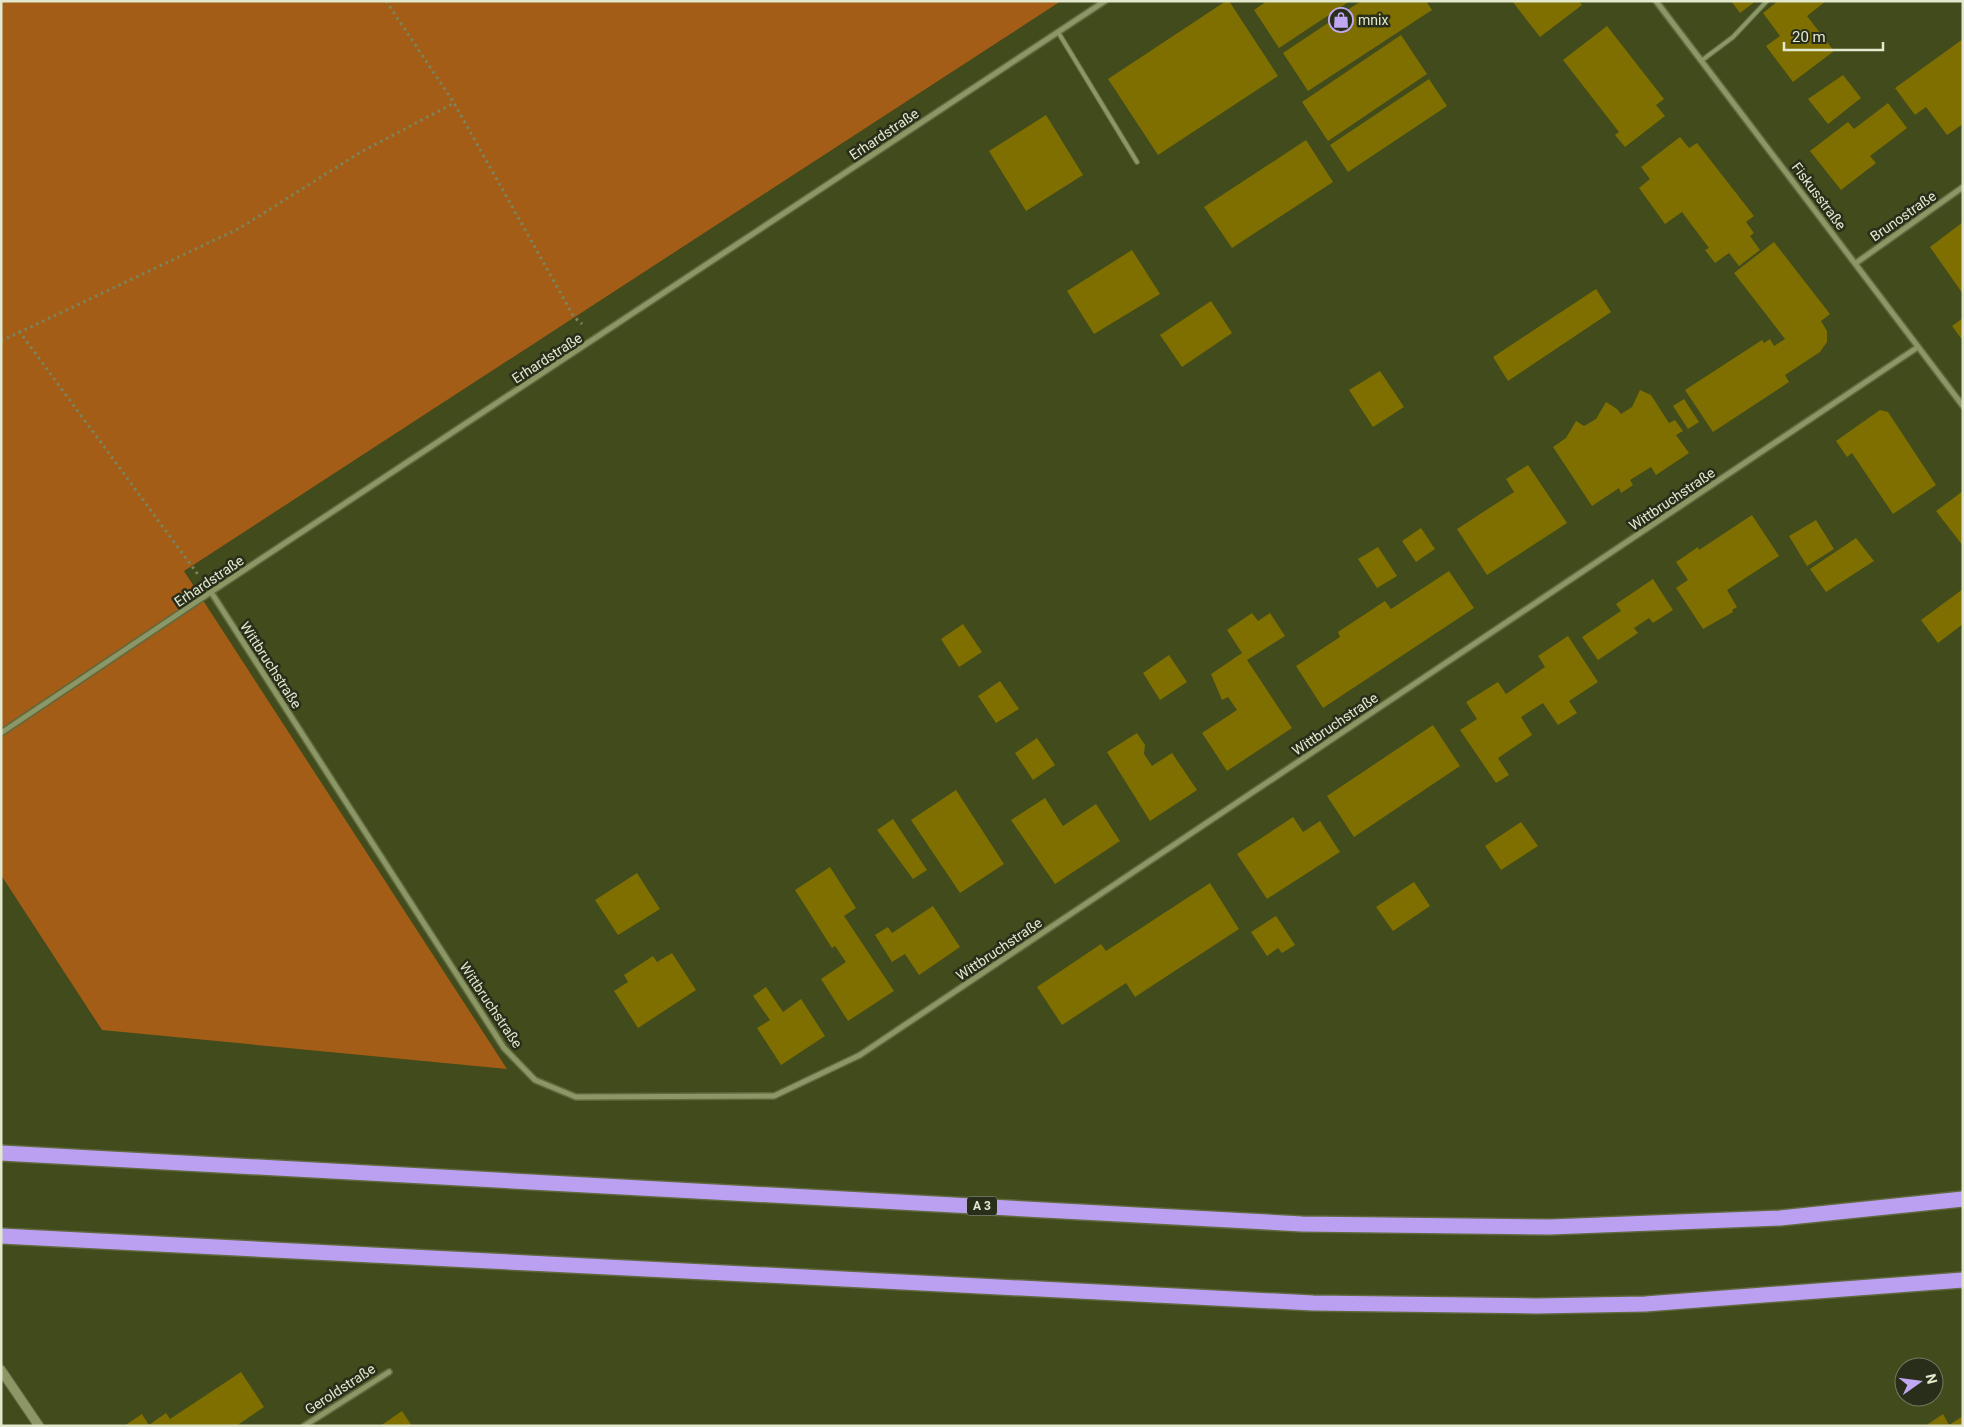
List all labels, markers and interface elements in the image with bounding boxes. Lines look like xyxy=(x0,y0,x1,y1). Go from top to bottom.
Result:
shop icon: mnix xyxy=(1328,7,1354,33)
place label: mnix xyxy=(1358,12,1388,28)
scale bar xyxy=(1784,20,1883,52)
text: 20 m xyxy=(1792,28,1826,46)
street label: Erhardstraße xyxy=(846,105,922,163)
street label: Fiskusstraße xyxy=(1789,159,1849,233)
street label: Brunostraße xyxy=(1867,187,1939,245)
street label: Erhardstraße xyxy=(509,329,585,387)
street label: Wittbruchstraße xyxy=(1626,464,1718,534)
street label: Erhardstraße xyxy=(171,552,247,610)
street label: Wittbruchstraße xyxy=(237,619,305,711)
street label: Wittbruchstraße xyxy=(1289,689,1381,759)
street label: Wittbruchstraße xyxy=(953,914,1045,984)
street label: Wittbruchstraße xyxy=(456,959,526,1051)
road number: A 3 xyxy=(967,1196,997,1216)
north arrow xyxy=(1894,1357,1944,1407)
street label: Geroldstraße xyxy=(302,1360,378,1418)
text: N xyxy=(1923,1372,1941,1386)

